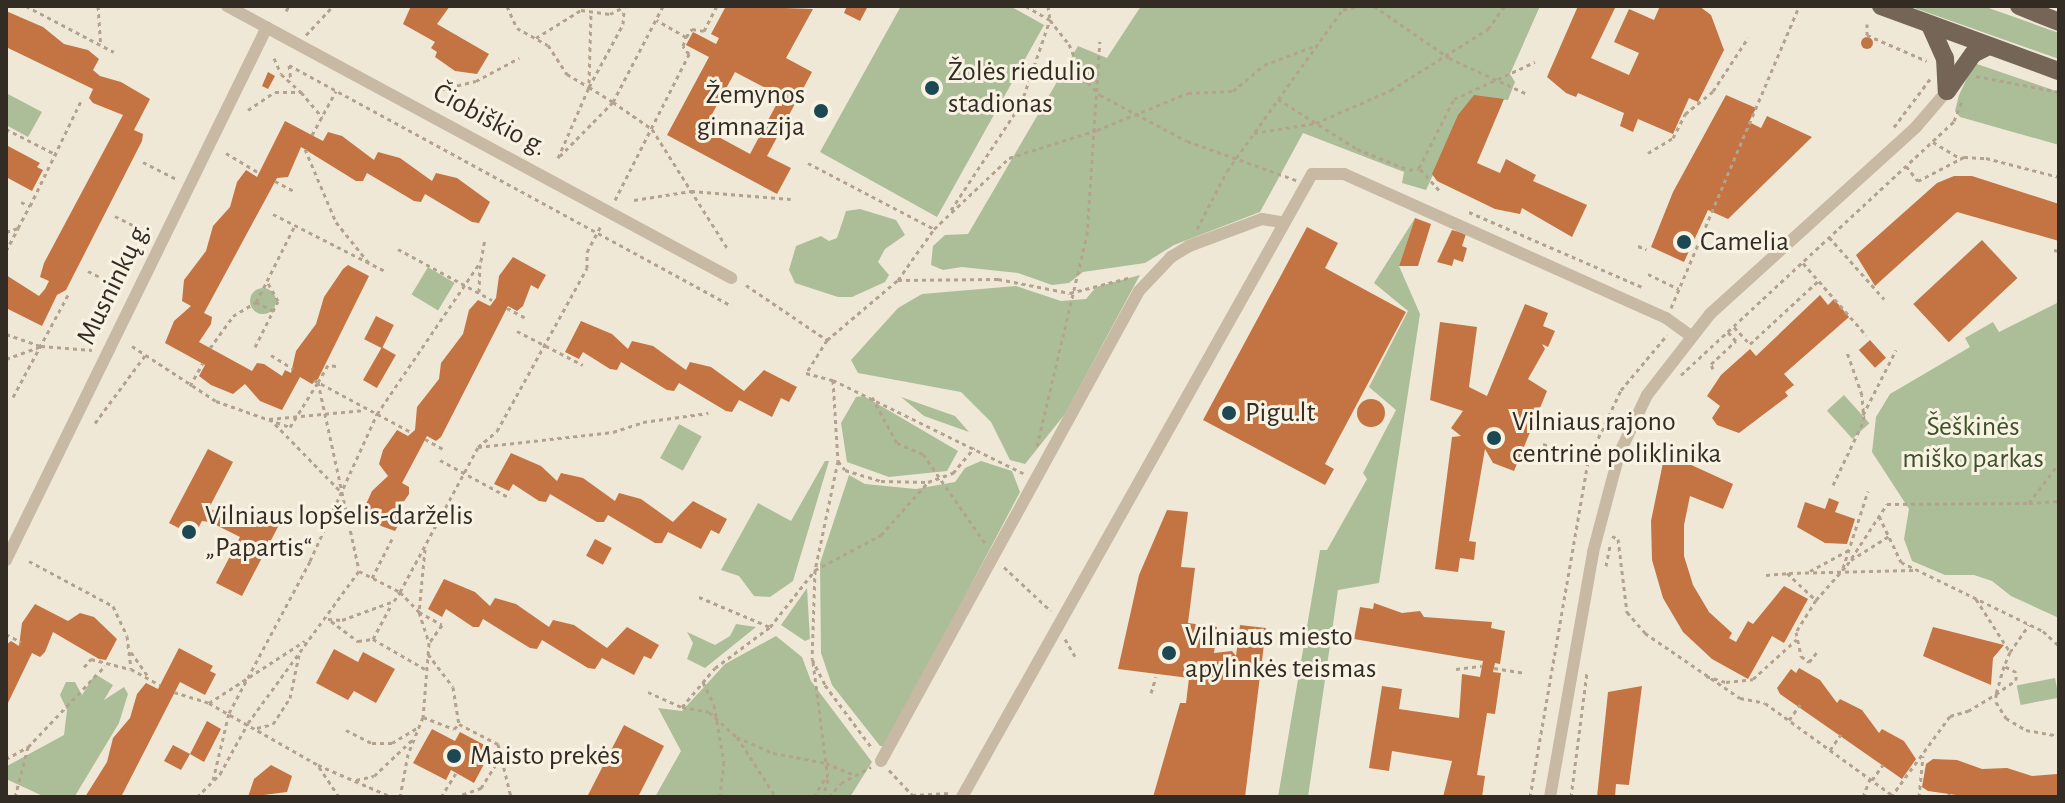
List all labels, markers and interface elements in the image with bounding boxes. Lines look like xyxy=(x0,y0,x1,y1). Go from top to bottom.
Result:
place label: Žolės riedulio stadionas xyxy=(948,55,1096,121)
street label: Čiobiškio g. xyxy=(427,76,553,164)
place label: Žemynos gimnazija xyxy=(696,78,805,144)
marker: Žolės riedulio stadionas xyxy=(923,79,941,97)
marker: Žemynos gimnazija xyxy=(812,102,830,120)
street label: Musninkų g. xyxy=(70,216,158,350)
place label: Camelia xyxy=(1700,225,1789,259)
marker: Camelia xyxy=(1675,233,1693,251)
place label: Pigu.lt xyxy=(1245,396,1315,430)
marker: Pigu.lt xyxy=(1220,404,1238,422)
place label: Vilniaus rajono centrinė poliklinika xyxy=(1512,405,1721,471)
park label: Šeškinės miško parkas xyxy=(1902,410,2044,476)
marker: Vilniaus rajono centrinė poliklinika xyxy=(1483,427,1505,449)
place label: Vilniaus lopšelis-darželis „Papartis“ xyxy=(205,499,473,565)
marker: Vilniaus lopšelis-darželis „Papartis“ xyxy=(180,523,198,541)
place label: Vilniaus miesto apylinkės teismas xyxy=(1185,620,1376,686)
marker: Vilniaus miesto apylinkės teismas xyxy=(1160,644,1178,662)
place label: Maisto prekės xyxy=(470,739,620,773)
marker: Maisto prekės xyxy=(445,747,463,765)

